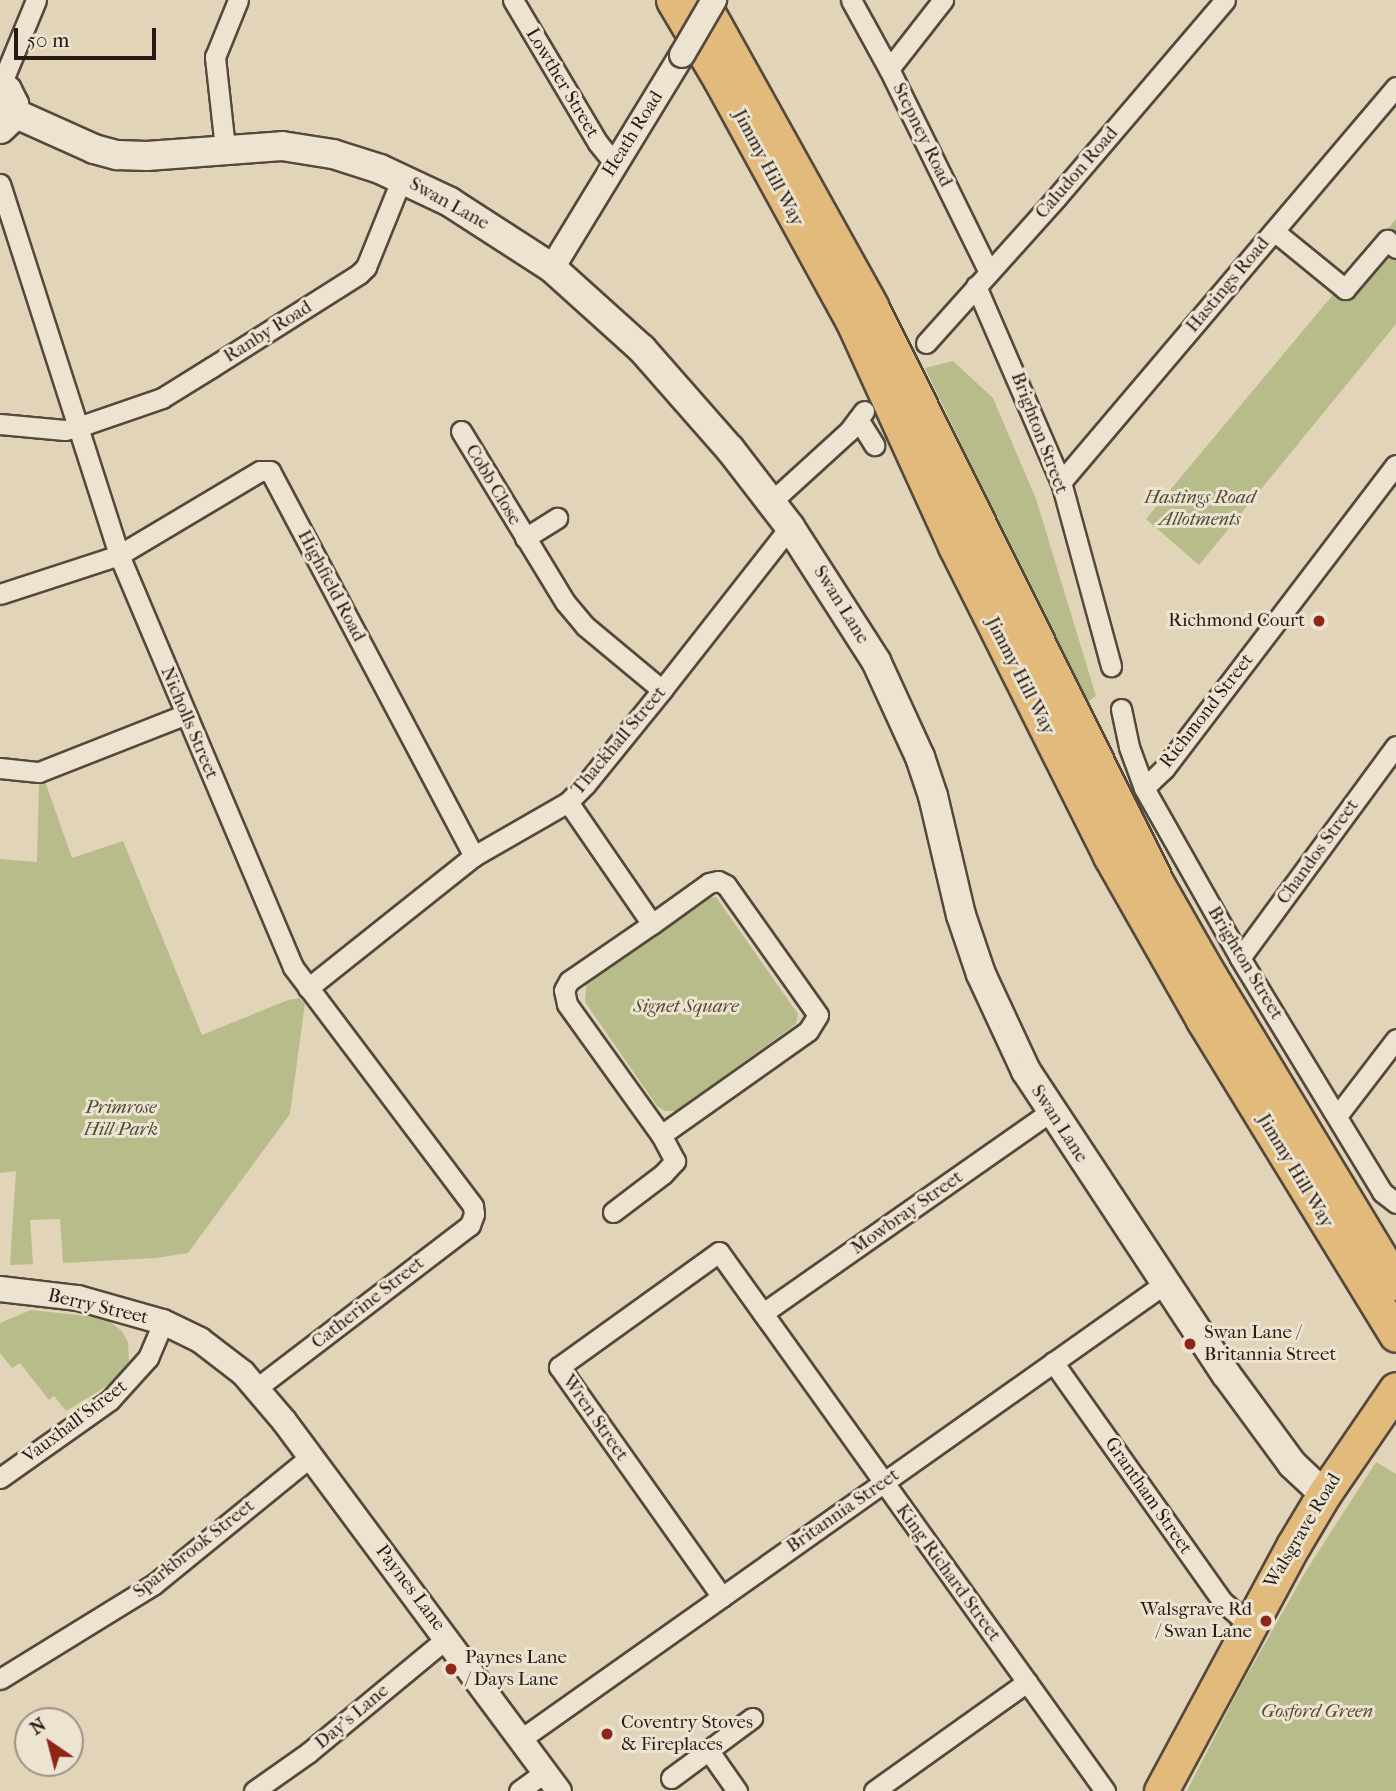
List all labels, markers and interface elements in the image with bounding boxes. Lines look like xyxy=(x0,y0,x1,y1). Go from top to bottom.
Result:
scale bar xyxy=(18,14,159,58)
street label: Lowther Street xyxy=(520,24,604,142)
text: 50 m xyxy=(27,28,70,52)
street label: Stepney Road xyxy=(887,79,957,191)
street label: Heath Road xyxy=(598,87,668,181)
street label: Jimmy Hill Way xyxy=(728,106,808,230)
street label: Caludon Road xyxy=(1031,122,1123,224)
street label: Swan Lane xyxy=(405,173,493,235)
street label: Hastings Road xyxy=(1181,233,1275,337)
street label: Ranby Road xyxy=(220,296,316,368)
street label: Brighton Street xyxy=(1005,369,1073,497)
street label: Cobb Close xyxy=(460,440,526,530)
park label: Hastings Road Allotments xyxy=(1145,487,1255,531)
street label: Highfield Road xyxy=(292,526,370,646)
street label: Swan Lane xyxy=(808,562,874,648)
place label: Richmond Court xyxy=(1168,610,1305,632)
street label: Jimmy Hill Way xyxy=(981,613,1059,739)
marker: Richmond Court xyxy=(1311,613,1327,629)
street label: Richmond Street xyxy=(1155,649,1259,773)
street label: Nicholls Street xyxy=(155,663,223,783)
street label: Thackhall Street xyxy=(567,682,671,800)
street label: Chandos Street xyxy=(1272,795,1364,909)
street label: Brighton Street xyxy=(1202,902,1288,1024)
park label: Signet Square xyxy=(633,996,739,1018)
street label: Swan Lane xyxy=(1025,1081,1093,1167)
park label: Primrose Hill Park xyxy=(84,1097,158,1141)
street label: Jimmy Hill Way xyxy=(1252,1110,1338,1232)
street label: Mowbray Street xyxy=(847,1166,967,1260)
street label: Catherine Street xyxy=(307,1252,429,1354)
street label: Berry Street xyxy=(46,1284,150,1330)
place label: Swan Lane / Britannia Street xyxy=(1204,1322,1336,1366)
marker: Swan Lane / Britannia Street xyxy=(1182,1336,1198,1352)
street label: Wren Street xyxy=(557,1370,633,1466)
street label: Vauxhall Street xyxy=(18,1375,132,1469)
street label: Grantham Street xyxy=(1099,1433,1197,1559)
street label: Britannia Street xyxy=(782,1464,904,1558)
street label: Walsgrave Road xyxy=(1260,1469,1346,1593)
street label: Sparkbrook Street xyxy=(129,1495,259,1603)
street label: King Richard Street xyxy=(891,1500,1005,1646)
street label: Paynes Lane xyxy=(370,1540,450,1636)
place label: Walsgrave Rd / Swan Lane xyxy=(1140,1599,1252,1643)
marker: Walsgrave Rd / Swan Lane xyxy=(1258,1613,1274,1629)
place label: Paynes Lane / Days Lane xyxy=(465,1647,567,1691)
marker: Paynes Lane / Days Lane xyxy=(443,1661,459,1677)
street label: Day's Lane xyxy=(311,1680,393,1754)
park label: Gosford Green xyxy=(1261,1701,1373,1723)
north arrow xyxy=(14,1707,84,1777)
place label: Coventry Stoves & Fireplaces xyxy=(621,1712,753,1756)
text: N xyxy=(26,1713,50,1740)
marker: Coventry Stoves & Fireplaces xyxy=(599,1726,615,1742)

